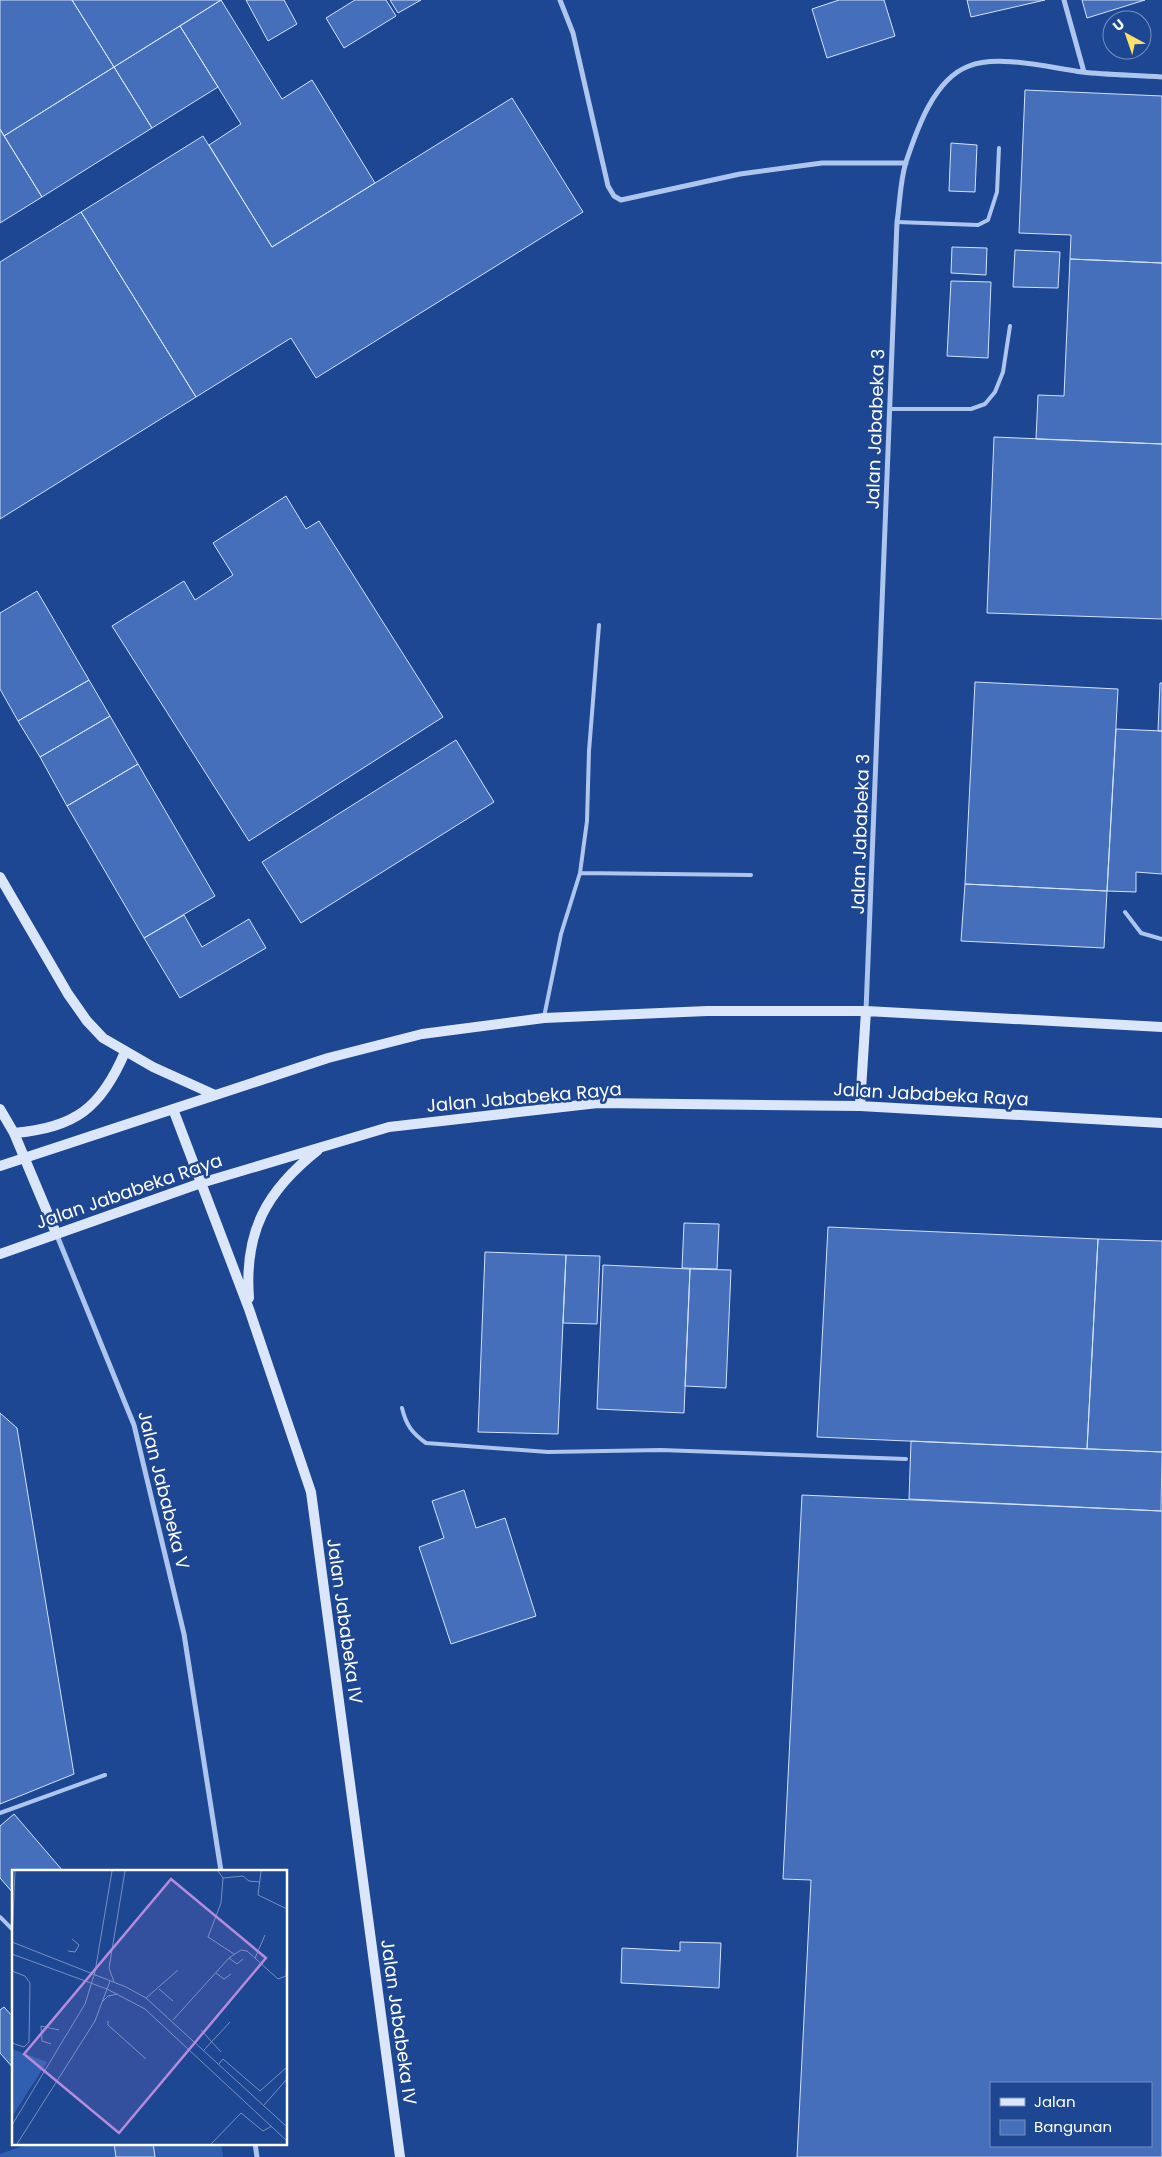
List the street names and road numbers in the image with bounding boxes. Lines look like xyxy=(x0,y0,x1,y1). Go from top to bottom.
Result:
street label: Jalan Jababeka 3 xyxy=(860,348,890,510)
street label: Jalan Jababeka 3 xyxy=(845,753,875,915)
street label: Jalan Jababeka Raya xyxy=(425,1076,623,1118)
street label: Jalan Jababeka Raya xyxy=(833,1076,1029,1112)
street label: Jalan Jababeka Raya xyxy=(32,1147,226,1235)
street label: Jalan Jababeka V xyxy=(132,1408,196,1572)
street label: Jalan Jababeka IV xyxy=(321,1537,369,1705)
street label: Jalan Jababeka IV xyxy=(375,1938,423,2106)

